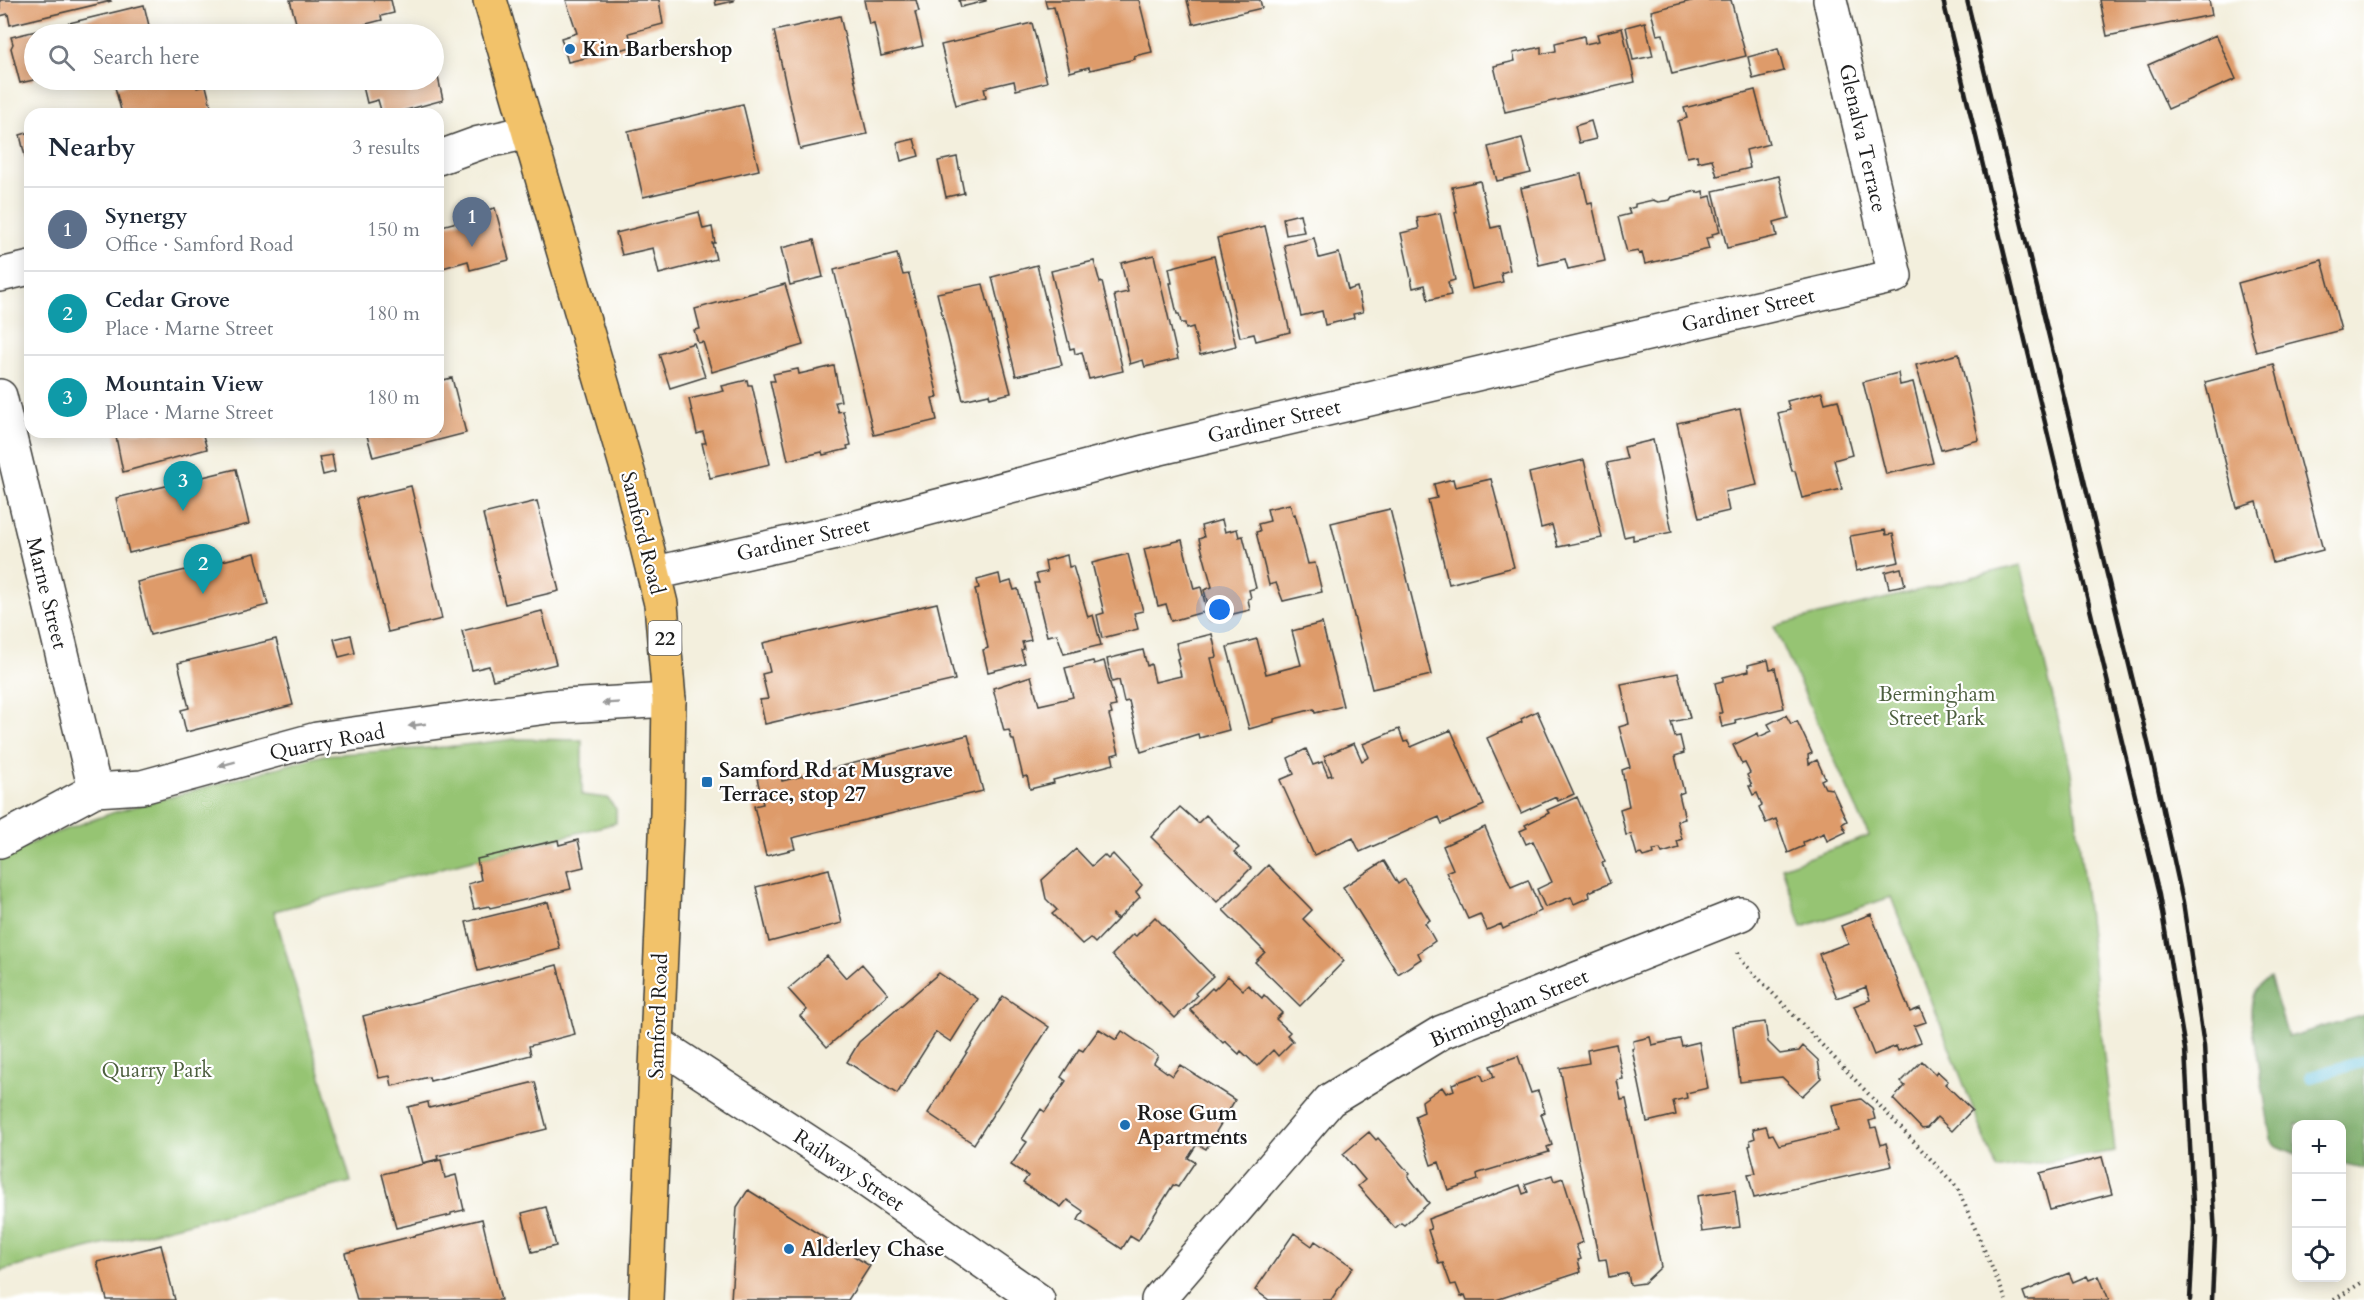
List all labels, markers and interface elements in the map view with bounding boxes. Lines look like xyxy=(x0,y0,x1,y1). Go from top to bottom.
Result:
search box xyxy=(24,24,444,90)
place label: Kin Barbershop xyxy=(582,35,733,64)
icon: search xyxy=(45,41,78,74)
text: Search here xyxy=(93,42,200,72)
marker: Kin Barbershop xyxy=(563,42,577,56)
street label: Glenalva Terrace xyxy=(1831,61,1894,215)
text: Nearby xyxy=(48,130,136,165)
text: 3 results xyxy=(352,134,420,161)
pin: 1 xyxy=(452,198,492,247)
text: Synergy xyxy=(105,201,188,231)
text: 1 xyxy=(62,216,73,243)
text: 150 m xyxy=(367,216,420,243)
text: Office · Samford Road xyxy=(105,231,293,258)
street label: Gardiner Street xyxy=(1679,281,1818,340)
text: Cedar Grove xyxy=(105,285,230,315)
text: 2 xyxy=(62,300,73,327)
text: 180 m xyxy=(367,300,420,327)
text: Place · Marne Street xyxy=(105,315,273,342)
text: Mountain View xyxy=(105,369,264,399)
text: 3 xyxy=(62,384,73,411)
text: 180 m xyxy=(367,384,420,411)
street label: Gardiner Street xyxy=(1205,392,1344,451)
text: Place · Marne Street xyxy=(105,399,273,426)
pin: 3 xyxy=(164,462,202,511)
street label: Samford Road xyxy=(613,469,672,598)
street label: Gardiner Street xyxy=(734,510,873,569)
street label: Marne Street xyxy=(19,534,74,652)
pin: 2 xyxy=(184,544,222,594)
your location xyxy=(1205,595,1234,624)
road number: 22 xyxy=(648,621,682,655)
park label: Bermingham Street Park xyxy=(1878,680,1996,733)
one-way arrow xyxy=(601,698,620,708)
street label: Quarry Road xyxy=(267,717,387,768)
one-way arrow xyxy=(408,721,427,730)
place label: Samford Rd at Musgrave Terrace, stop 27 xyxy=(719,756,953,809)
one-way arrow xyxy=(218,760,236,769)
marker: Samford Rd at Musgrave Terrace, stop 27 xyxy=(700,775,714,789)
street label: Samford Road xyxy=(642,953,675,1079)
street label: Birmingham Street xyxy=(1425,962,1593,1055)
park label: Quarry Park xyxy=(101,1056,213,1085)
place label: Rose Gum Apartments xyxy=(1137,1099,1248,1152)
marker: Rose Gum Apartments xyxy=(1118,1118,1132,1132)
map controls xyxy=(2292,1120,2346,1282)
button: + xyxy=(2292,1120,2346,1174)
street label: Railway Street xyxy=(788,1123,910,1218)
button: − xyxy=(2292,1174,2346,1228)
button: locate xyxy=(2292,1228,2346,1282)
place label: Alderley Chase xyxy=(801,1235,945,1264)
marker: Alderley Chase xyxy=(782,1242,796,1256)

